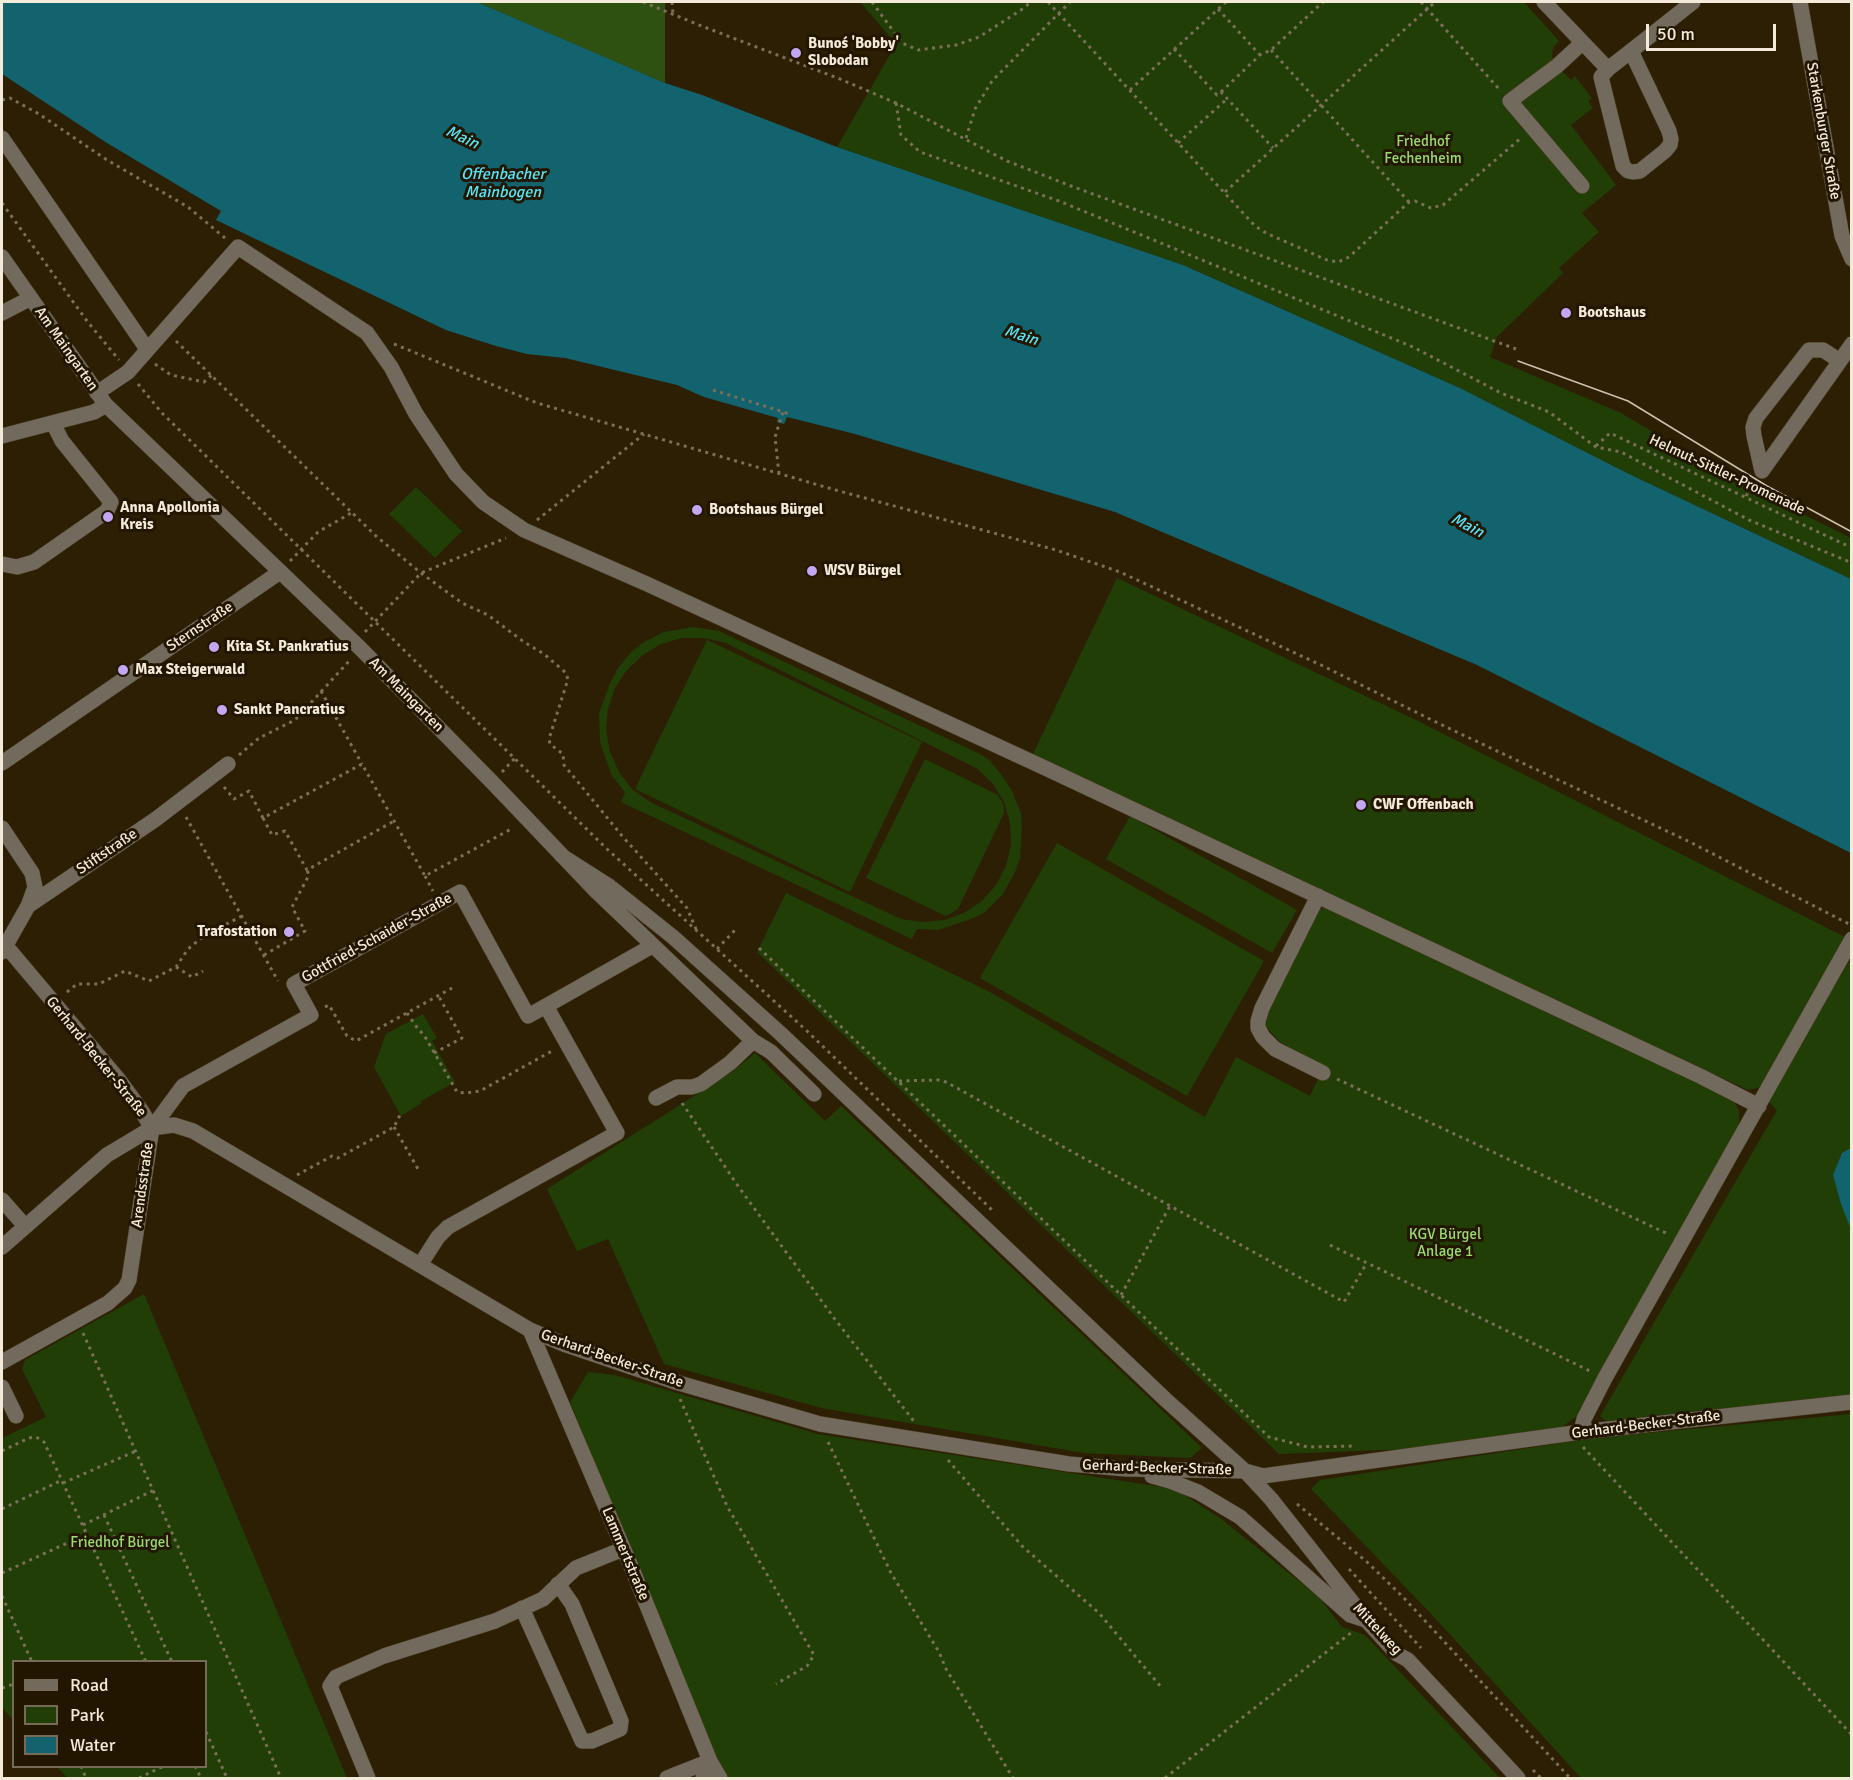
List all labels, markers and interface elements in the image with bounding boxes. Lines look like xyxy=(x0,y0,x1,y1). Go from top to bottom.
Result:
scale bar xyxy=(1649,12,1780,50)
text: 50 m xyxy=(1657,23,1695,45)
place label: Bunoś 'Bobby' Slobodan xyxy=(808,35,899,70)
marker: Bunoś 'Bobby' Slobodan xyxy=(789,46,803,60)
street label: Starkenburger Straße xyxy=(1802,61,1844,201)
water label: Main xyxy=(442,122,482,154)
park label: Friedhof Fechenheim xyxy=(1384,133,1462,168)
water label: Offenbacher Mainbogen xyxy=(461,165,545,203)
street label: Am Maingarten xyxy=(30,303,102,395)
place label: Bootshaus xyxy=(1578,304,1646,322)
marker: Bootshaus xyxy=(1559,306,1573,320)
water label: Main xyxy=(1002,322,1040,350)
street label: Helmut-Sittler-Promenade xyxy=(1646,431,1808,519)
place label: Anna Apollonia Kreis xyxy=(120,499,220,534)
place label: Bootshaus Bürgel xyxy=(709,501,824,519)
marker: Bootshaus Bürgel xyxy=(690,503,704,517)
marker: Anna Apollonia Kreis xyxy=(101,510,115,524)
water label: Main xyxy=(1447,510,1487,542)
place label: WSV Bürgel xyxy=(824,562,901,580)
marker: WSV Bürgel xyxy=(805,564,819,578)
street label: Sternstraße xyxy=(163,598,237,656)
place label: Kita St. Pankratius xyxy=(226,638,349,656)
marker: Kita St. Pankratius xyxy=(207,640,221,654)
street label: Am Maingarten xyxy=(365,654,447,736)
place label: Max Steigerwald xyxy=(135,661,245,679)
marker: Max Steigerwald xyxy=(116,663,130,677)
place label: Sankt Pancratius xyxy=(234,701,345,719)
marker: Sankt Pancratius xyxy=(215,703,229,717)
place label: CWF Offenbach xyxy=(1373,796,1474,814)
marker: CWF Offenbach xyxy=(1354,798,1368,812)
street label: Stiftstraße xyxy=(73,825,141,879)
street label: Gottfried-Schaider-Straße xyxy=(299,889,455,987)
place label: Trafostation xyxy=(197,923,277,941)
marker: Trafostation xyxy=(282,925,296,939)
street label: Gerhard-Becker-Straße xyxy=(42,993,150,1121)
street label: Arendsstraße xyxy=(128,1141,158,1229)
park label: KGV Bürgel Anlage 1 xyxy=(1409,1226,1481,1261)
street label: Gerhard-Becker-Straße xyxy=(538,1326,686,1392)
street label: Gerhard-Becker-Straße xyxy=(1571,1407,1721,1443)
street label: Gerhard-Becker-Straße xyxy=(1082,1456,1232,1480)
street label: Lammertstraße xyxy=(597,1505,653,1603)
park label: Friedhof Bürgel xyxy=(70,1534,170,1552)
street label: Mittelweg xyxy=(1348,1599,1406,1659)
legend xyxy=(12,1660,207,1768)
text: Road xyxy=(70,1674,109,1696)
text: Park xyxy=(70,1704,105,1726)
text: Water xyxy=(70,1734,115,1756)

